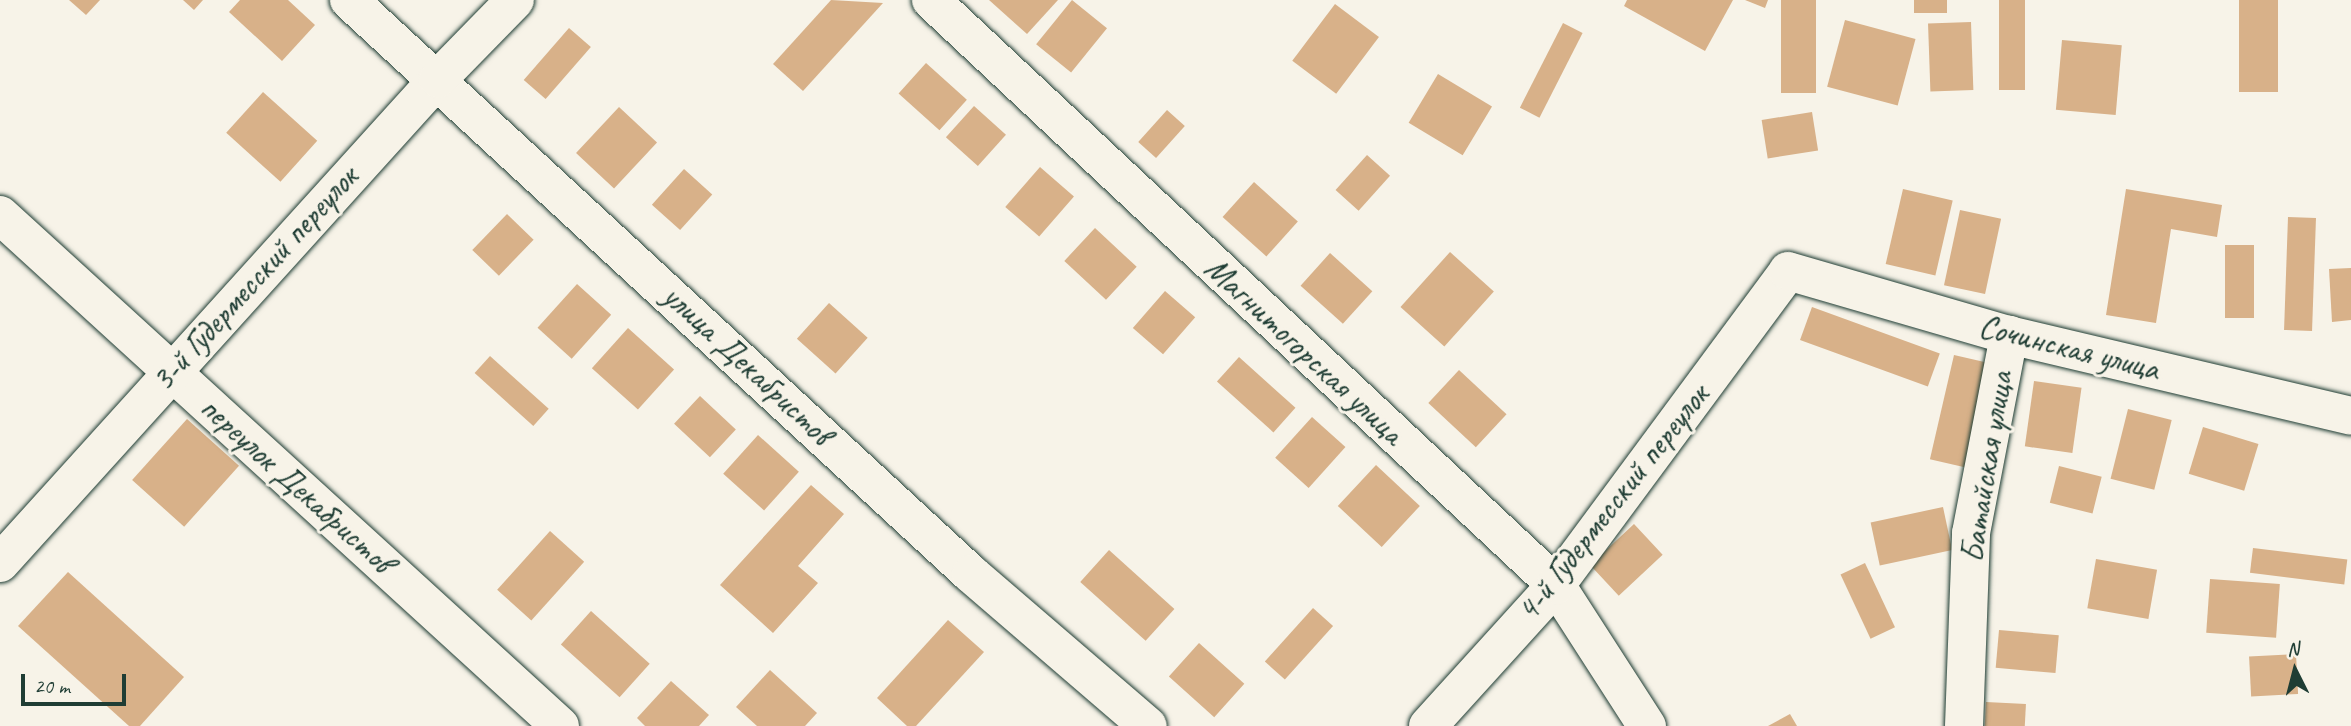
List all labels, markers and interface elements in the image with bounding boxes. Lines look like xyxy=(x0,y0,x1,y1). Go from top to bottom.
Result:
street label: 3-й Гудермесский переулок xyxy=(144,158,366,400)
street label: Магнитогорская улица xyxy=(1196,248,1412,454)
street label: улица Декабристов xyxy=(654,276,840,454)
street label: Сочинская улица xyxy=(1973,306,2165,390)
street label: Батайская улица xyxy=(1952,368,2022,566)
street label: 4-й Гудермесский переулок xyxy=(1508,377,1718,629)
street label: переулок Декабристов xyxy=(191,388,401,582)
north arrow xyxy=(2260,635,2330,705)
text: N xyxy=(2286,637,2300,662)
scale bar xyxy=(24,660,130,704)
text: 20 m xyxy=(34,673,70,699)

